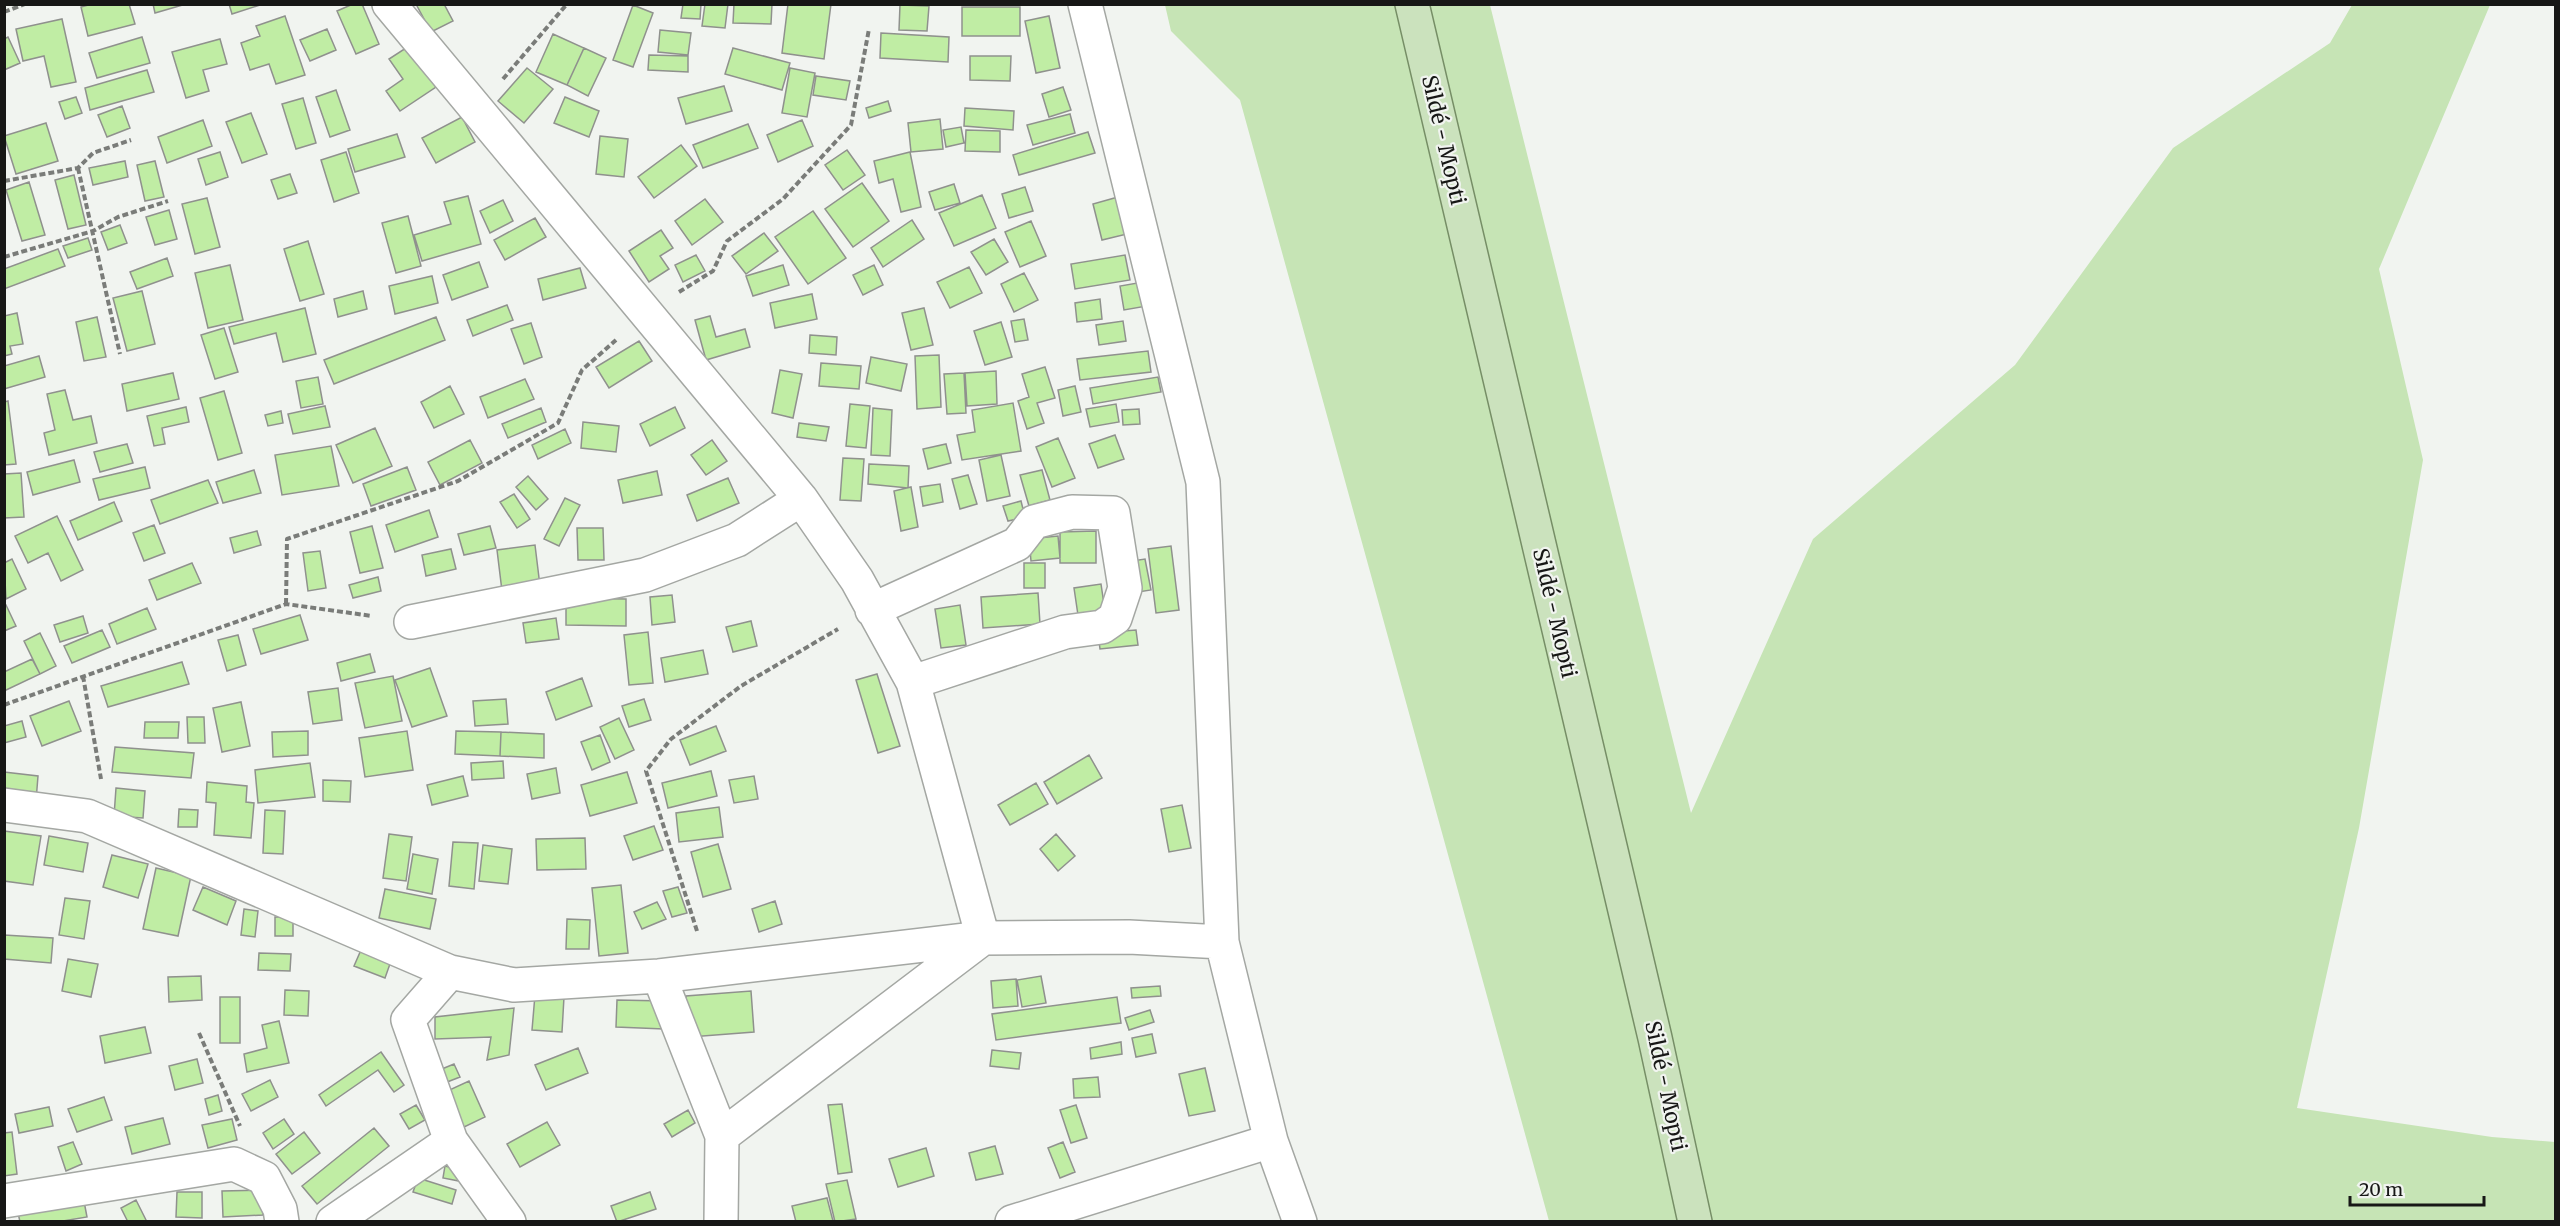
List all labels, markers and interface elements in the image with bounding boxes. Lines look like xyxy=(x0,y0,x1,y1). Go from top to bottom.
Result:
street label: Sildé - Mopti xyxy=(1416,72,1472,208)
street label: Sildé - Mopti xyxy=(1527,545,1583,681)
street label: Sildé - Mopti xyxy=(1639,1018,1693,1154)
scale bar xyxy=(2350,1169,2484,1207)
text: 20 m xyxy=(2359,1178,2403,1201)

